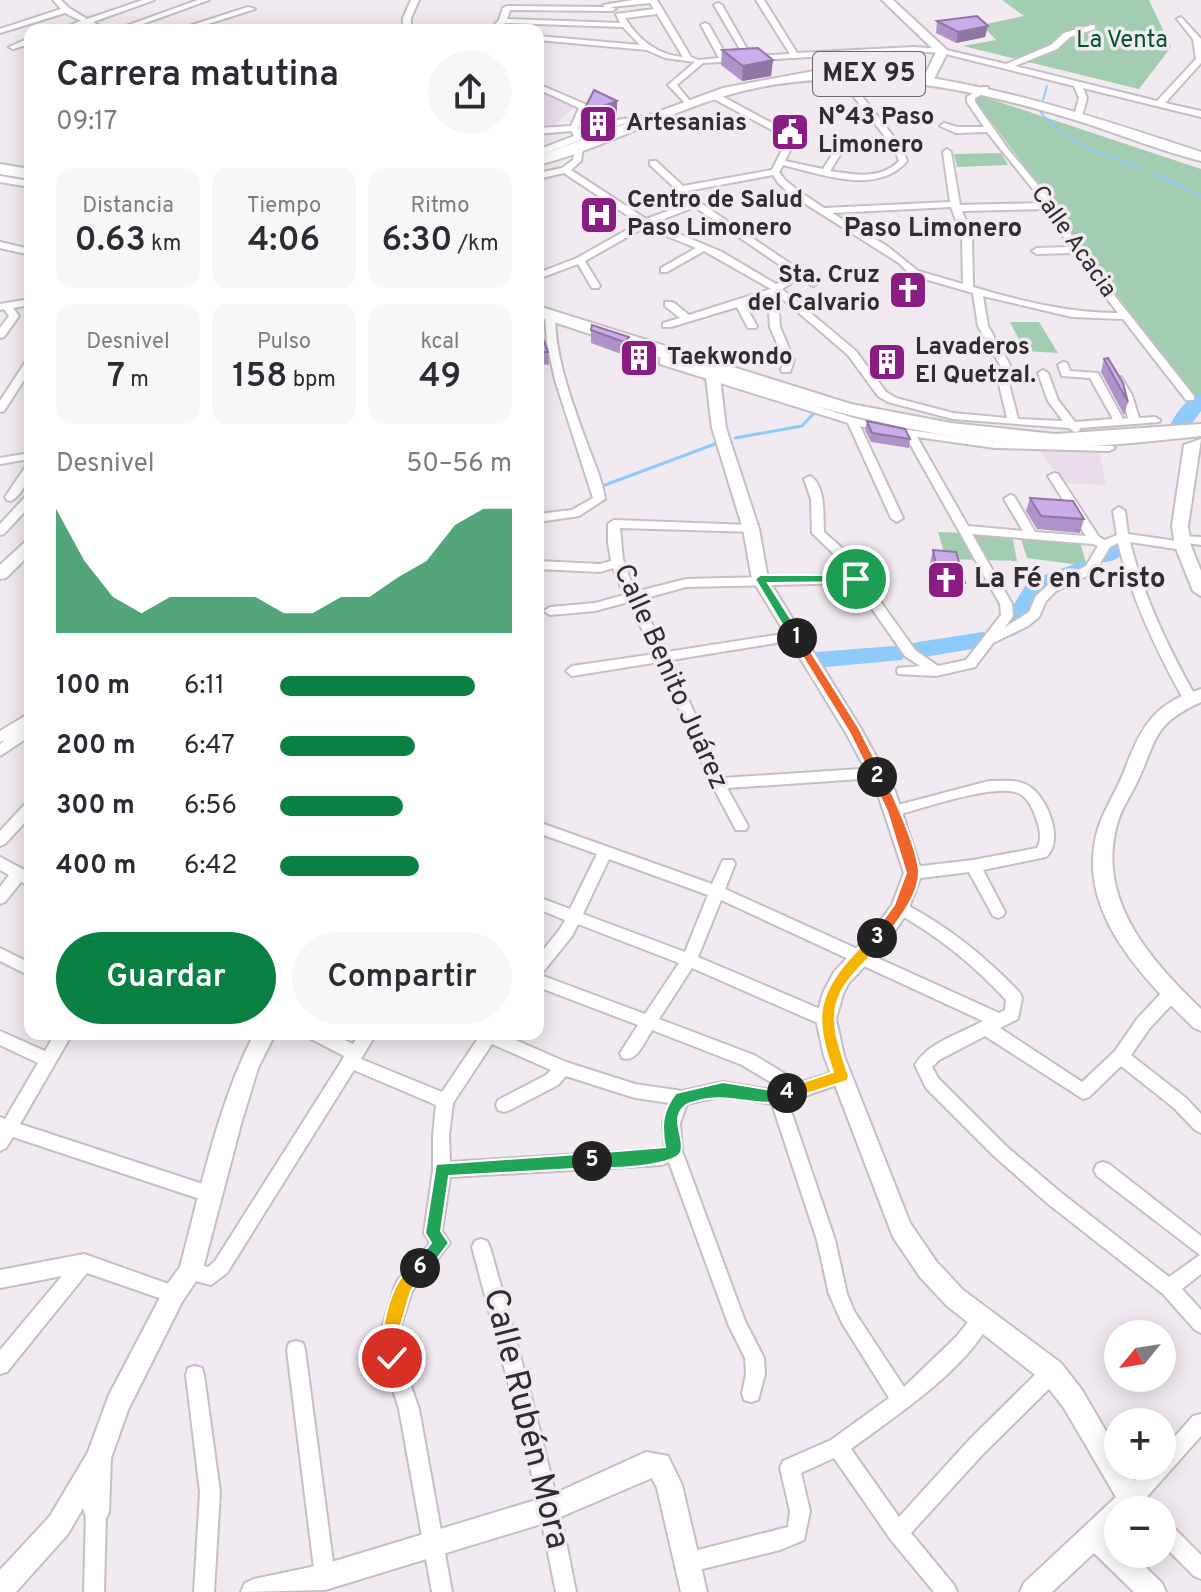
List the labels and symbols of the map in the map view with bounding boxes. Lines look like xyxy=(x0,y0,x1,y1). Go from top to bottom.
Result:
park label: La Venta xyxy=(1076,26,1168,56)
road number: MEX 95 xyxy=(813,52,925,96)
building icon: Artesanias xyxy=(577,103,619,145)
place label: N°43 Paso Limonero xyxy=(818,103,934,161)
place label: Artesanias xyxy=(626,109,747,139)
public building icon: N°43 Paso Limonero xyxy=(769,111,811,153)
street label: Calle Acacia xyxy=(1023,180,1123,304)
place label: Centro de Salud Paso Limonero xyxy=(627,186,803,244)
hospital icon: Centro de Salud Paso Limonero xyxy=(578,194,620,236)
district label: Paso Limonero xyxy=(844,213,1022,246)
place label: Sta. Cruz del Calvario xyxy=(748,261,880,319)
church icon: Sta. Cruz del Calvario xyxy=(887,269,929,311)
place label: Lavaderos El Quetzal. xyxy=(915,333,1036,391)
building icon: Taekwondo xyxy=(618,337,660,379)
building icon: Lavaderos El Quetzal. xyxy=(866,341,908,383)
place label: Taekwondo xyxy=(667,343,793,373)
pin xyxy=(822,545,890,613)
street label: Calle Benito Juárez xyxy=(604,558,736,796)
church icon: La Fé en Cristo xyxy=(925,559,967,601)
place label: La Fé en Cristo xyxy=(974,562,1166,598)
pin: 1 xyxy=(777,618,817,658)
pin: 2 xyxy=(857,757,897,797)
pin: 3 xyxy=(857,918,897,958)
pin: 4 xyxy=(767,1073,807,1113)
pin: 5 xyxy=(572,1141,612,1181)
pin: 6 xyxy=(400,1248,440,1288)
street label: Calle Rubén Mora xyxy=(472,1284,578,1554)
north arrow xyxy=(1104,1320,1176,1392)
pin xyxy=(358,1324,426,1392)

